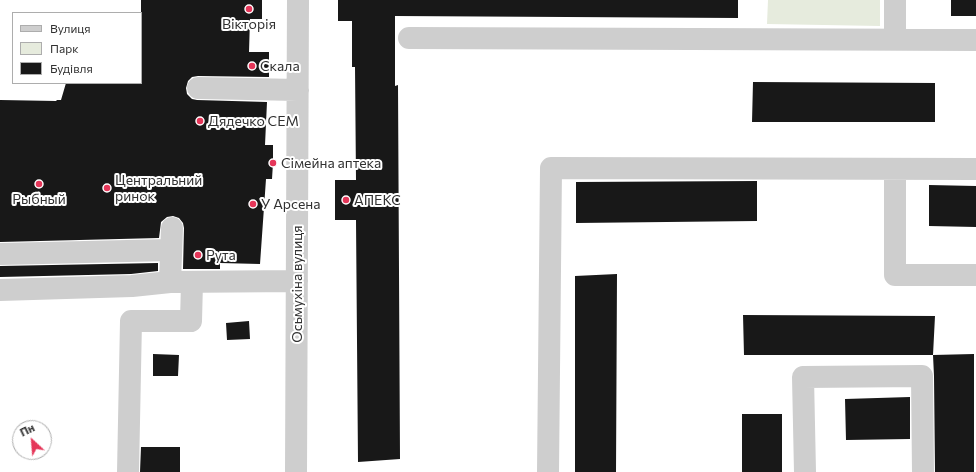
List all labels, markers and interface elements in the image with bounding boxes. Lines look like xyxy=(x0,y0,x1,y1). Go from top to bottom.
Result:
marker: Вікторія xyxy=(244,4,254,14)
legend xyxy=(12,12,142,84)
place label: Вікторія xyxy=(222,16,276,32)
text: Вулиця xyxy=(50,21,91,35)
text: Парк xyxy=(50,41,79,55)
place label: Скала xyxy=(260,58,300,74)
text: Будівля xyxy=(50,61,93,75)
marker: Скала xyxy=(247,61,257,71)
place label: Дядечко СЕМ xyxy=(208,113,299,129)
marker: Дядечко СЕМ xyxy=(195,116,205,126)
place label: Сімейна аптека xyxy=(281,155,381,171)
marker: Сімейна аптека xyxy=(268,158,278,168)
place label: Центральний ринок xyxy=(115,172,202,204)
marker: Рыбный xyxy=(34,179,44,189)
marker: Центральний ринок xyxy=(102,183,112,193)
place label: Рыбный xyxy=(12,191,66,207)
place label: АПЕКС xyxy=(354,192,401,208)
marker: АПЕКС xyxy=(341,195,351,205)
place label: У Арсена xyxy=(261,196,321,212)
marker: У Арсена xyxy=(248,199,258,209)
street label: Осьмухіна вулиця xyxy=(289,225,305,343)
place label: Рута xyxy=(206,247,236,263)
marker: Рута xyxy=(193,250,203,260)
north arrow xyxy=(12,420,52,460)
text: Пн xyxy=(18,421,36,439)

